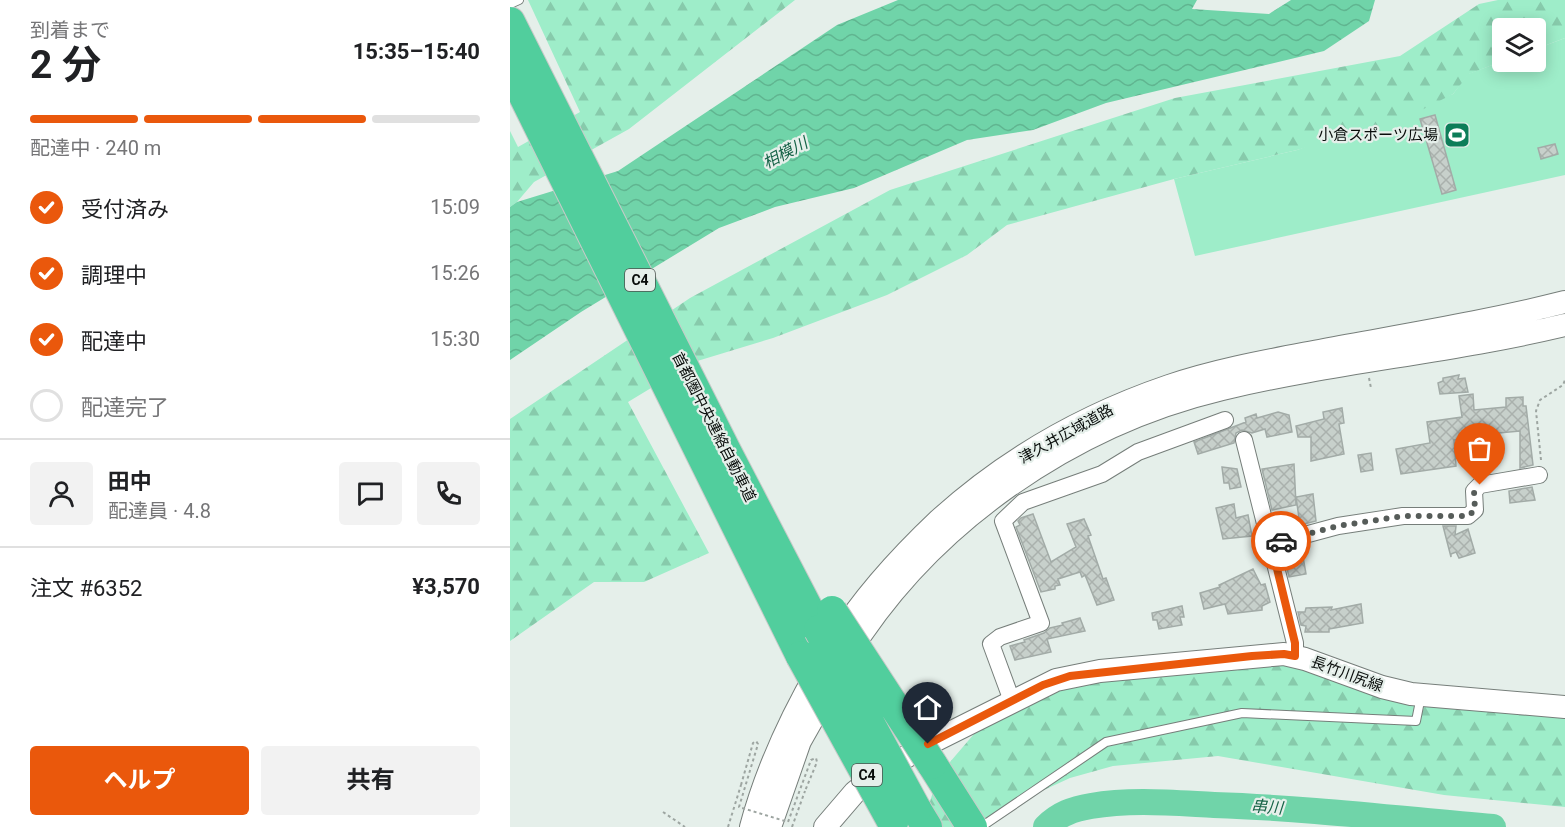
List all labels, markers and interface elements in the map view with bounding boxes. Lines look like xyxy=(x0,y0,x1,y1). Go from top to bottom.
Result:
text: 到着まで xyxy=(30,18,110,42)
map controls xyxy=(1492,18,1546,72)
button: layers xyxy=(1492,18,1546,72)
text: 15:35–15:40 xyxy=(353,39,480,64)
text: 2 分 xyxy=(30,42,101,88)
sports icon: 小倉スポーツ広場 xyxy=(1442,120,1472,150)
place label: 小倉スポーツ広場 xyxy=(1318,126,1438,144)
water label: 相模川 xyxy=(759,132,812,173)
text: 配達中 · 240 m xyxy=(30,136,161,160)
icon: check xyxy=(30,191,63,224)
text: 15:09 xyxy=(430,195,480,219)
text: 受付済み xyxy=(81,197,169,222)
icon: check xyxy=(30,257,63,290)
text: 15:26 xyxy=(430,261,480,285)
text: 調理中 xyxy=(81,263,147,288)
road number: C4 xyxy=(625,269,655,291)
icon: check xyxy=(30,323,63,356)
text: 15:30 xyxy=(430,327,480,351)
text: 配達中 xyxy=(81,329,147,354)
street label: 首都圏中央連絡自動車道 xyxy=(669,349,759,505)
text: 配達完了 xyxy=(81,395,169,420)
street label: 津久井広域道路 xyxy=(1016,401,1116,467)
pin xyxy=(1454,423,1505,485)
icon: bag xyxy=(1463,432,1496,465)
button: person xyxy=(30,462,93,525)
button: chat xyxy=(339,462,402,525)
button: phone xyxy=(417,462,480,525)
text: 田中 xyxy=(108,469,152,494)
text: 配達員 · 4.8 xyxy=(108,499,211,523)
courier xyxy=(1251,511,1311,571)
icon: car xyxy=(1265,525,1298,558)
text: ¥3,570 xyxy=(412,574,480,599)
text: 注文 #6352 xyxy=(30,576,142,601)
street label: 長竹川尻線 xyxy=(1309,653,1385,695)
pin xyxy=(902,682,953,744)
icon: home xyxy=(911,691,944,724)
button: ヘルプ xyxy=(30,746,249,815)
button: 共有 xyxy=(261,746,480,815)
road number: C4 xyxy=(852,764,882,786)
water label: 串川 xyxy=(1250,796,1286,818)

